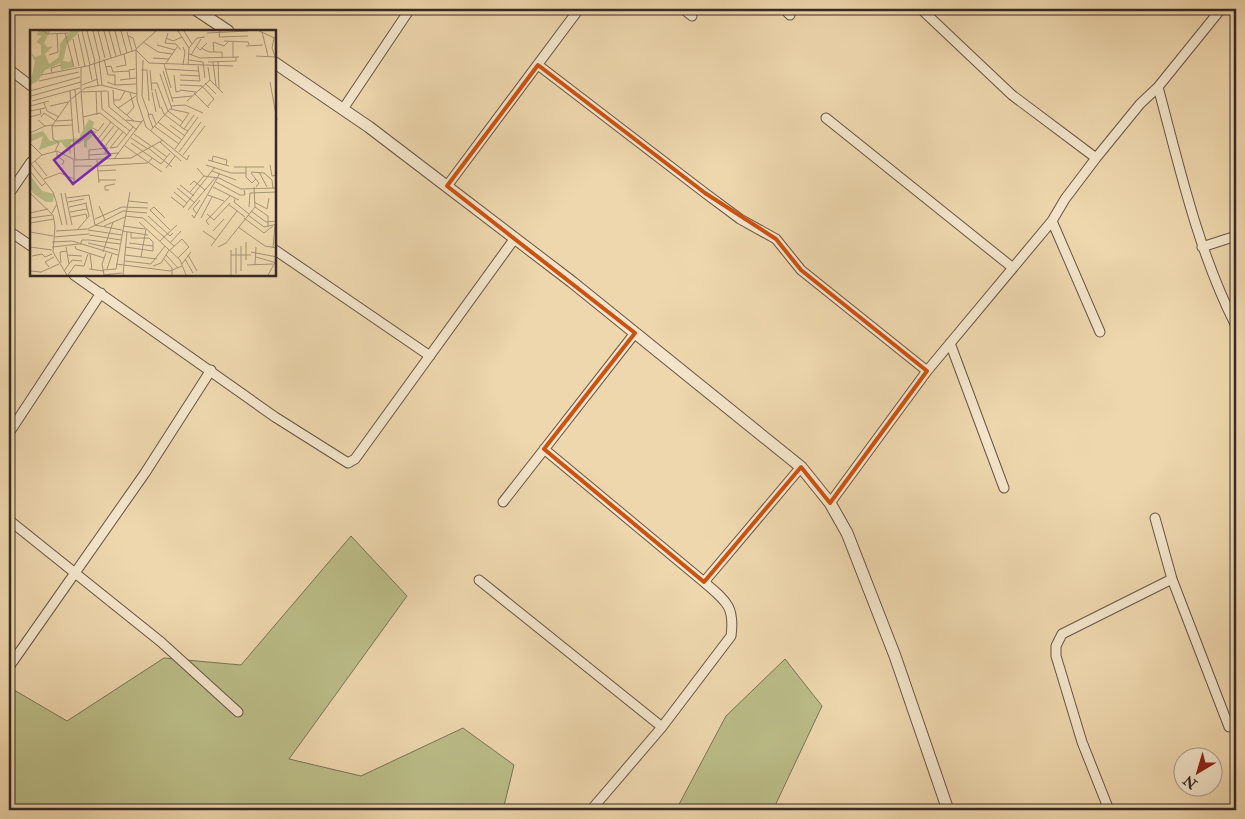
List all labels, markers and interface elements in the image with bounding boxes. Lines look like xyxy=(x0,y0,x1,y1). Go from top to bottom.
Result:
inset map xyxy=(30,30,276,276)
north arrow xyxy=(1172,746,1222,796)
text: N xyxy=(1180,771,1201,793)

